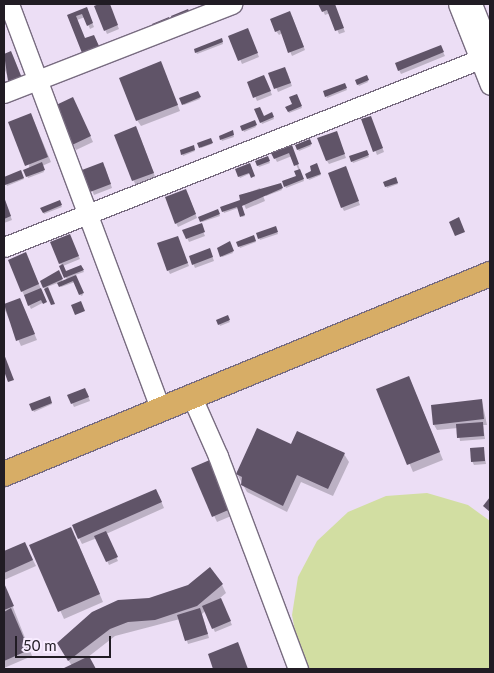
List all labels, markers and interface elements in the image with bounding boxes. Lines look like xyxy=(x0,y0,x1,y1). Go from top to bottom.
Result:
scale bar xyxy=(18,626,114,658)
text: 50 m xyxy=(23,636,57,654)

